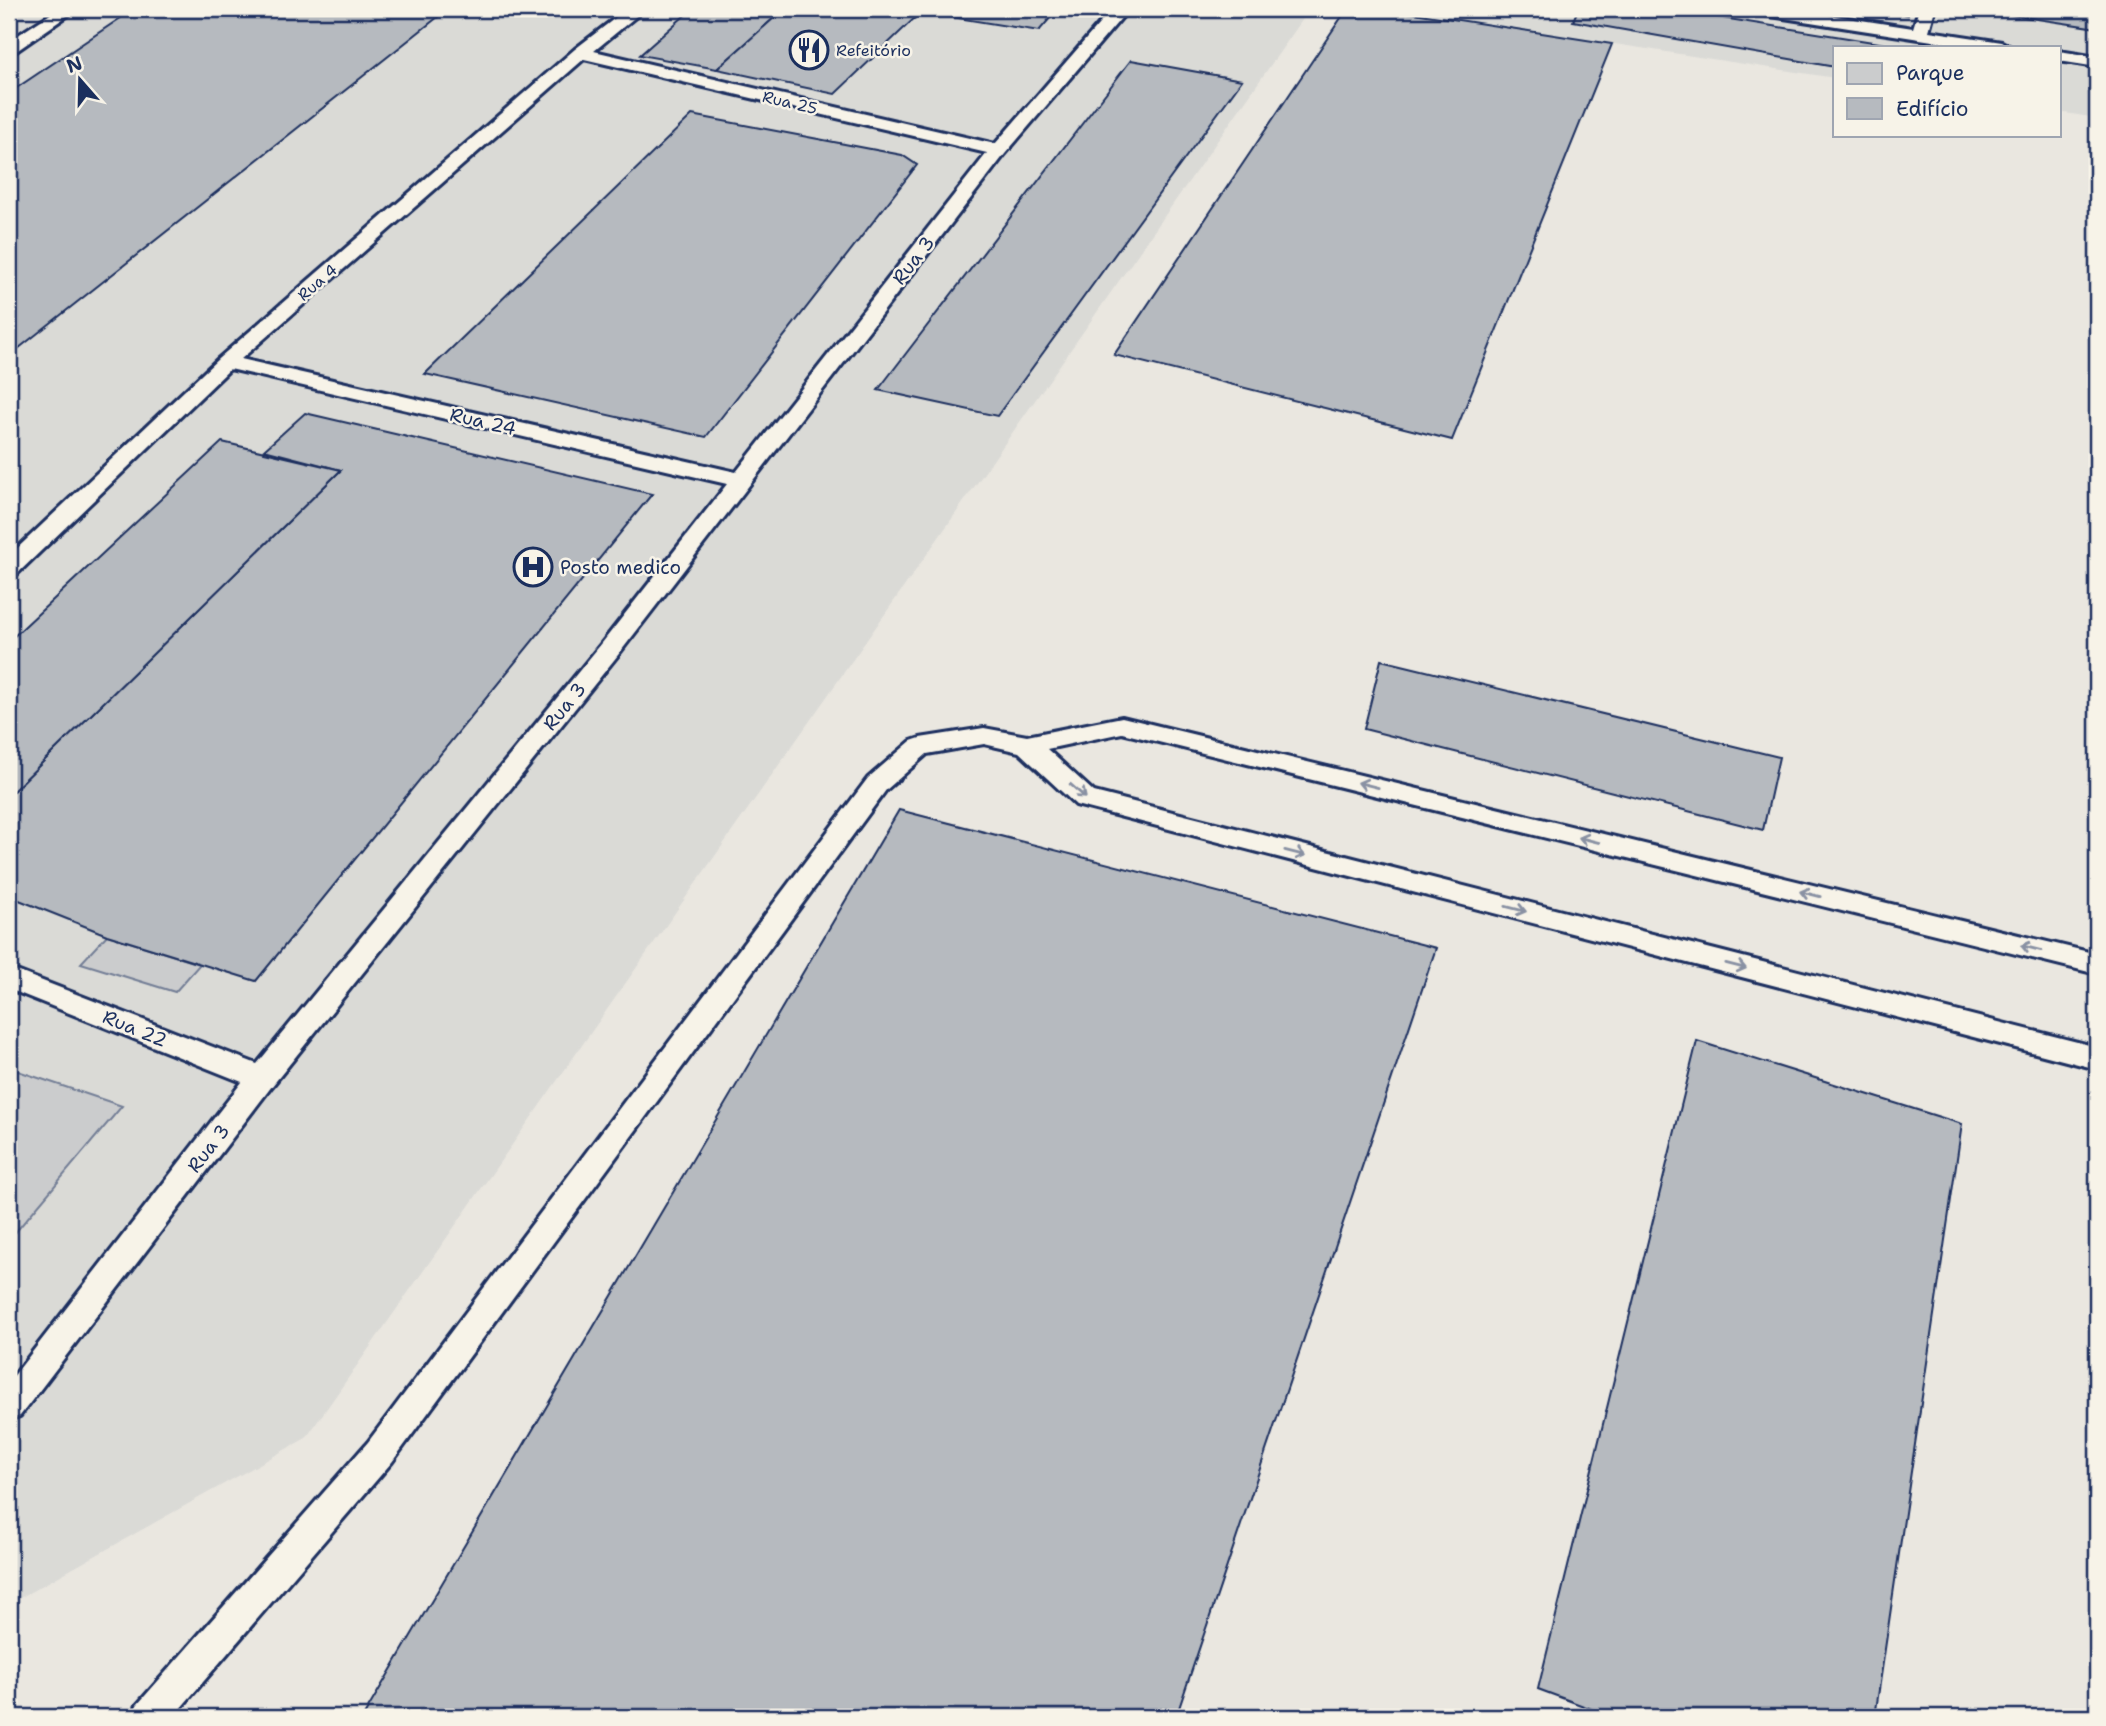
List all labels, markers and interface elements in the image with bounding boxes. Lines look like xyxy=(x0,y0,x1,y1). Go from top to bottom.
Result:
restaurant icon: Refeitório xyxy=(788,29,830,71)
place label: Refeitório xyxy=(836,40,911,61)
north arrow xyxy=(46,46,116,116)
legend xyxy=(1833,46,2060,136)
text: N xyxy=(63,50,86,79)
text: Parque xyxy=(1896,59,1965,87)
street label: Rua 25 xyxy=(760,86,819,119)
text: Edifício xyxy=(1896,95,1968,123)
street label: Rua 3 xyxy=(887,231,940,290)
street label: Rua 4 xyxy=(293,259,342,306)
street label: Rua 24 xyxy=(447,402,518,441)
hospital icon: Posto medico xyxy=(512,546,554,588)
place label: Posto medico xyxy=(560,555,681,580)
street label: Rua 3 xyxy=(537,677,591,736)
one-way arrow xyxy=(1357,778,1380,792)
one-way arrow xyxy=(1068,783,1086,799)
one-way arrow xyxy=(1578,833,1601,846)
one-way arrow xyxy=(1283,847,1306,860)
one-way arrow xyxy=(1799,887,1822,900)
one-way arrow xyxy=(1504,903,1526,916)
one-way arrow xyxy=(2020,941,2043,954)
one-way arrow xyxy=(1724,960,1747,973)
street label: Rua 22 xyxy=(99,1004,171,1053)
street label: Rua 3 xyxy=(182,1119,235,1178)

